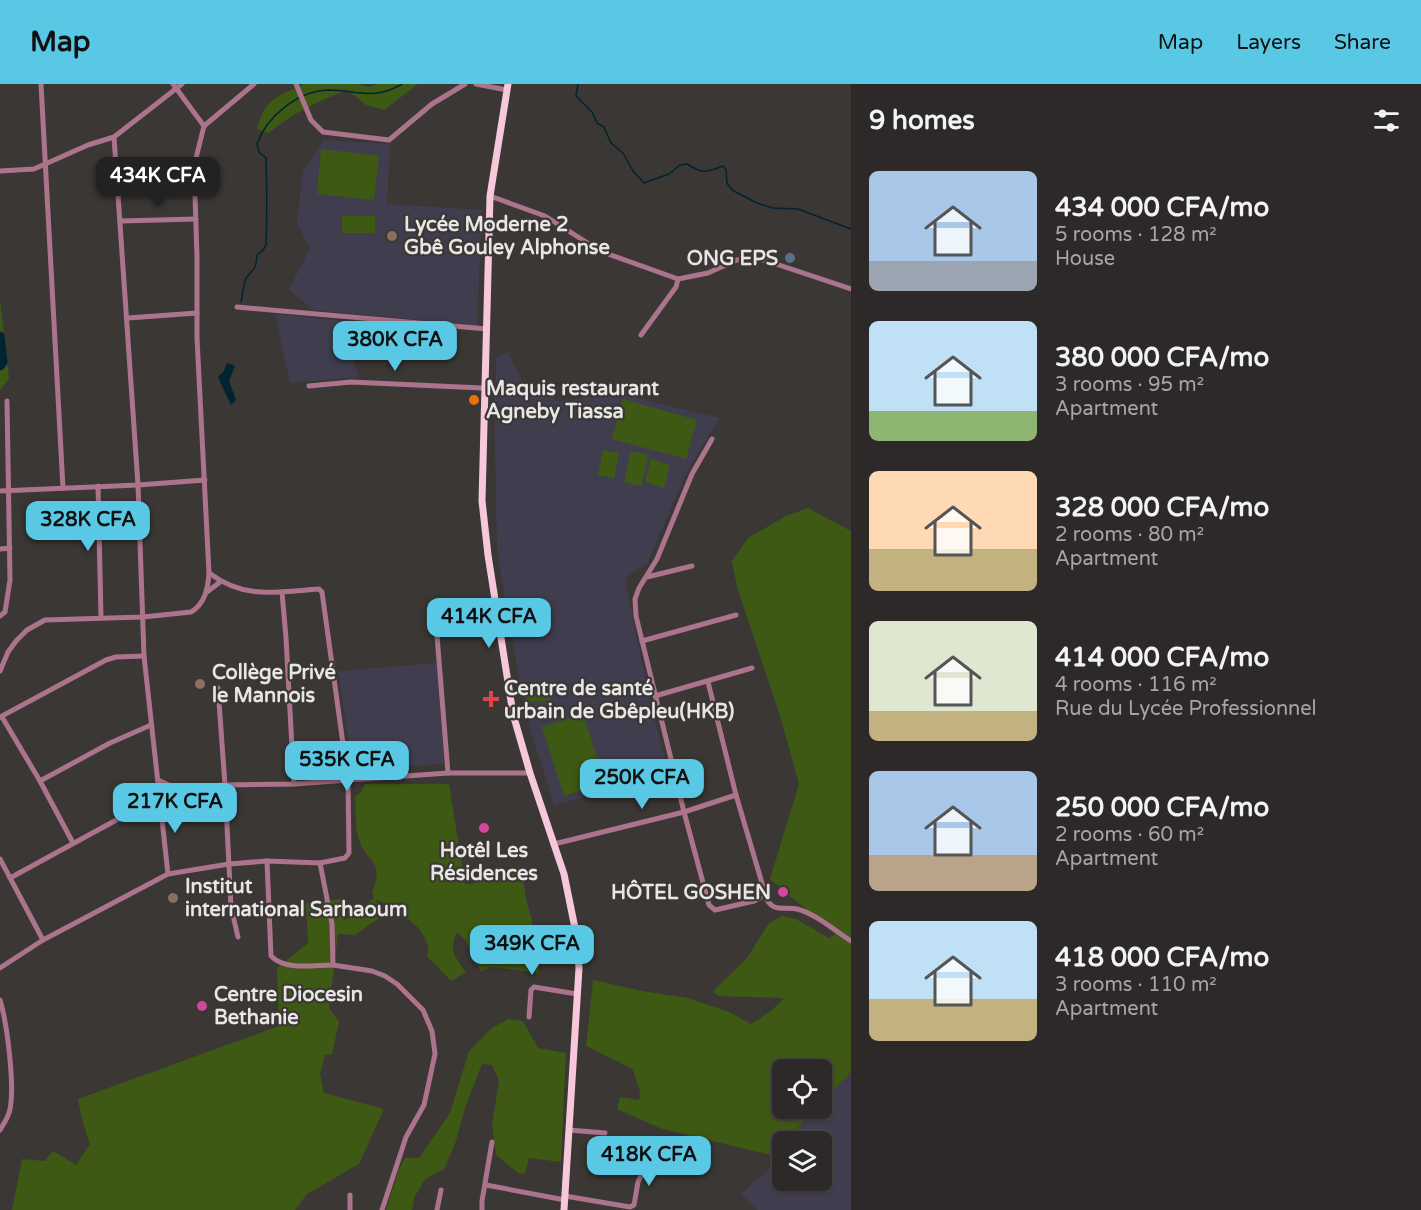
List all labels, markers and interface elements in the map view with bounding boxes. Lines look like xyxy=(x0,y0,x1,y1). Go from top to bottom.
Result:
text: Map xyxy=(30,25,90,59)
text: Map xyxy=(1158,30,1203,55)
text: Layers xyxy=(1236,30,1301,55)
text: Share xyxy=(1334,30,1391,55)
icon: filters xyxy=(1370,104,1403,137)
text: 9 homes xyxy=(869,105,975,136)
pin: 434K CFA xyxy=(96,157,220,208)
text: 434K CFA xyxy=(110,164,206,188)
text: 434 000 CFA/mo xyxy=(1055,192,1269,223)
icon: home xyxy=(917,195,989,267)
place label: Lycée Moderne 2 Gbê Gouley Alphonse xyxy=(404,213,610,260)
text: 5 rooms · 128 m² xyxy=(1055,223,1217,247)
marker: Lycée Moderne 2 Gbê Gouley Alphonse xyxy=(385,229,399,243)
place label: ONG EPS xyxy=(687,247,778,271)
text: House xyxy=(1055,247,1115,271)
marker: ONG EPS xyxy=(783,251,797,265)
pin: 380K CFA xyxy=(333,321,457,372)
text: 380K CFA xyxy=(347,328,443,352)
text: 380 000 CFA/mo xyxy=(1055,342,1269,373)
icon: home xyxy=(917,345,989,417)
text: 3 rooms · 95 m² xyxy=(1055,373,1204,397)
place label: Maquis restaurant Agneby Tiassa xyxy=(486,377,659,424)
marker: Maquis restaurant Agneby Tiassa xyxy=(467,393,481,407)
text: Apartment xyxy=(1055,397,1158,421)
text: 328 000 CFA/mo xyxy=(1055,492,1269,523)
icon: home xyxy=(917,495,989,567)
pin: 328K CFA xyxy=(26,501,150,552)
text: 328K CFA xyxy=(40,508,136,532)
text: 2 rooms · 80 m² xyxy=(1055,523,1204,547)
text: Apartment xyxy=(1055,547,1158,571)
pin: 414K CFA xyxy=(427,598,551,649)
text: 414K CFA xyxy=(441,605,537,629)
text: 414 000 CFA/mo xyxy=(1055,642,1269,673)
icon: home xyxy=(917,645,989,717)
place label: Collège Privé le Mannois xyxy=(212,661,336,708)
text: 4 rooms · 116 m² xyxy=(1055,673,1217,697)
marker: Collège Privé le Mannois xyxy=(193,677,207,691)
place label: Centre de santé urbain de Gbêpleu(HKB) xyxy=(504,677,734,724)
marker: Centre de santé urbain de Gbêpleu(HKB) xyxy=(482,690,500,708)
text: Rue du Lycée Professionnel xyxy=(1055,697,1317,721)
pin: 535K CFA xyxy=(285,741,409,792)
text: 535K CFA xyxy=(299,748,395,772)
pin: 250K CFA xyxy=(580,759,704,810)
text: 250K CFA xyxy=(594,766,690,790)
pin: 217K CFA xyxy=(113,783,237,834)
text: 217K CFA xyxy=(127,790,223,814)
text: 250 000 CFA/mo xyxy=(1055,792,1269,823)
icon: home xyxy=(917,795,989,867)
marker: Hotêl Les Résidences xyxy=(477,821,491,835)
text: 2 rooms · 60 m² xyxy=(1055,823,1204,847)
place label: Hotêl Les Résidences xyxy=(430,839,538,886)
text: Apartment xyxy=(1055,847,1158,871)
place label: Institut international Sarhaoum xyxy=(185,875,407,922)
place label: HÔTEL GOSHEN xyxy=(611,879,771,905)
marker: HÔTEL GOSHEN xyxy=(776,885,790,899)
marker: Institut international Sarhaoum xyxy=(166,891,180,905)
pin: 349K CFA xyxy=(470,925,594,976)
text: 349K CFA xyxy=(484,932,580,956)
text: 418 000 CFA/mo xyxy=(1055,942,1269,973)
icon: home xyxy=(917,945,989,1017)
text: 3 rooms · 110 m² xyxy=(1055,973,1217,997)
place label: Centre Diocesin Bethanie xyxy=(214,983,363,1030)
text: Apartment xyxy=(1055,997,1158,1021)
marker: Centre Diocesin Bethanie xyxy=(195,999,209,1013)
map controls xyxy=(772,1059,832,1191)
button: locate xyxy=(772,1059,832,1119)
button: layers xyxy=(772,1131,832,1191)
pin: 418K CFA xyxy=(587,1136,711,1187)
text: 418K CFA xyxy=(601,1143,697,1167)

